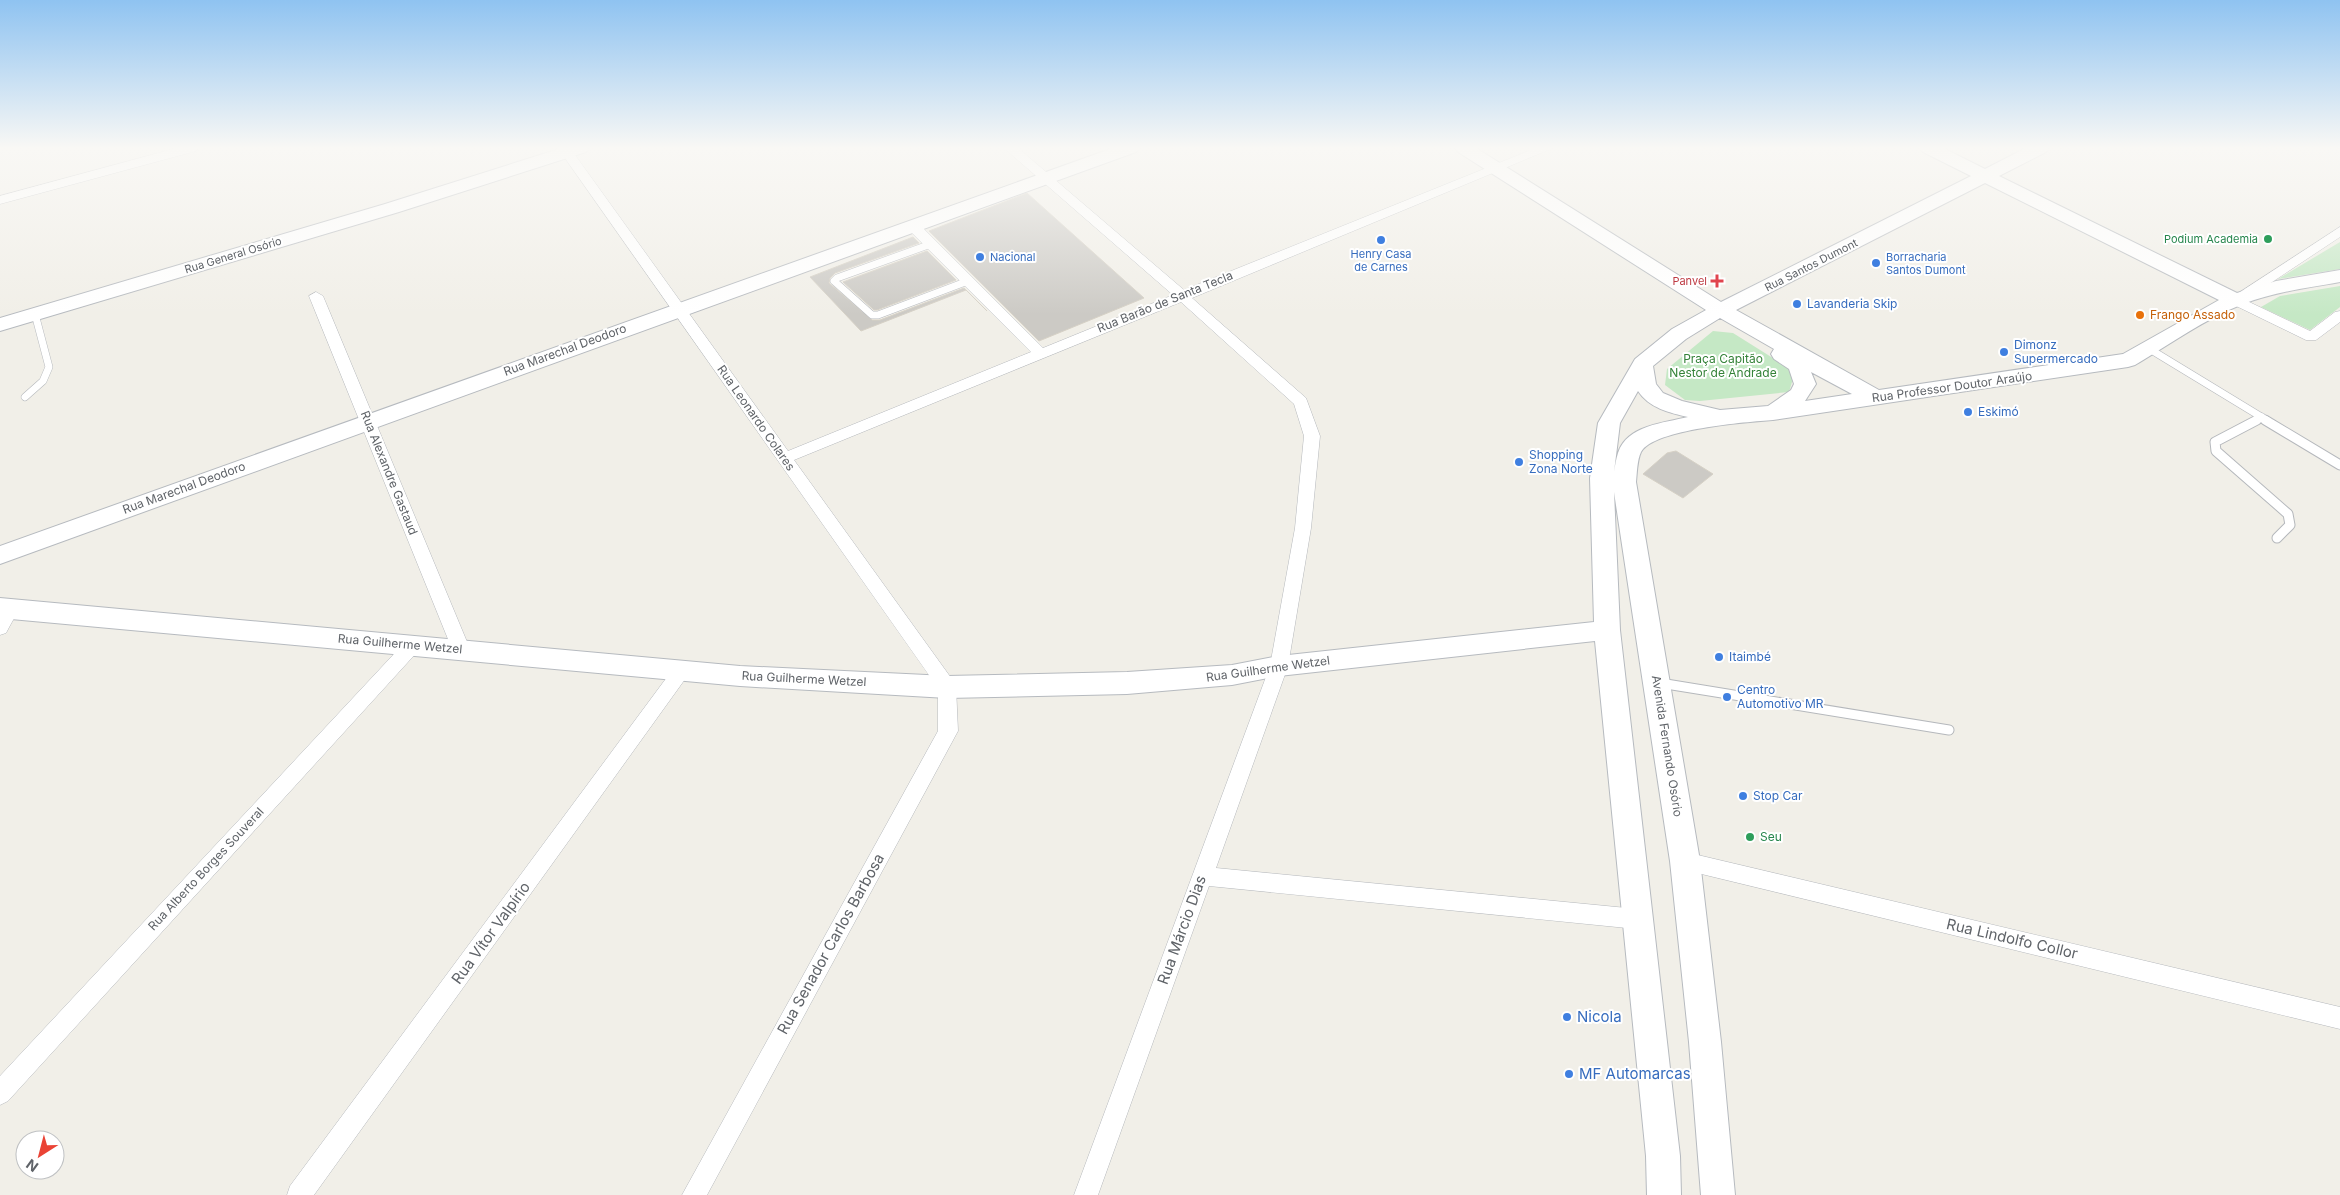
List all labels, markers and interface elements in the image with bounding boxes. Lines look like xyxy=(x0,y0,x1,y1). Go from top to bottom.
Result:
place label: Podium Academia xyxy=(2164,232,2258,246)
street label: Rua General Osório xyxy=(183,233,284,276)
marker: Podium Academia xyxy=(2262,233,2274,245)
marker: Henry Casa de Carnes xyxy=(1375,234,1387,246)
street label: Rua Santos Dumont xyxy=(1762,235,1860,294)
place label: Henry Casa de Carnes xyxy=(1351,247,1411,274)
place label: Nacional xyxy=(990,250,1035,264)
place label: Borracharia Santos Dumont xyxy=(1886,250,1966,277)
marker: Nacional xyxy=(974,251,986,263)
marker: Borracharia Santos Dumont xyxy=(1870,257,1882,269)
street label: Rua Barão de Santa Tecla xyxy=(1095,267,1235,336)
place label: Panvel xyxy=(1672,274,1707,288)
marker: Panvel xyxy=(1711,275,1723,287)
place label: Lavanderia Skip xyxy=(1807,296,1897,311)
marker: Lavanderia Skip xyxy=(1791,298,1803,310)
place label: Frango Assado xyxy=(2150,307,2235,322)
marker: Frango Assado xyxy=(2134,309,2146,321)
street label: Rua Marechal Deodoro xyxy=(501,320,628,379)
place label: Dimonz Supermercado xyxy=(2014,337,2098,366)
marker: Dimonz Supermercado xyxy=(1998,346,2010,358)
park label: Praça Capitão Nestor de Andrade xyxy=(1669,351,1777,380)
street label: Rua Leonardo Colares xyxy=(714,362,798,473)
street label: Rua Professor Doutor Araújo xyxy=(1871,368,2033,405)
place label: Eskimó xyxy=(1978,404,2019,419)
marker: Eskimó xyxy=(1962,406,1974,418)
street label: Rua Alexandre Gastaud xyxy=(358,409,421,537)
place label: Shopping Zona Norte xyxy=(1529,447,1593,476)
marker: Shopping Zona Norte xyxy=(1513,456,1525,468)
street label: Rua Marechal Deodoro xyxy=(120,458,247,517)
street label: Rua Guilherme Wetzel xyxy=(337,631,463,656)
place label: Itaimbé xyxy=(1729,649,1771,664)
marker: Itaimbé xyxy=(1713,651,1725,663)
street label: Rua Guilherme Wetzel xyxy=(1205,652,1331,685)
street label: Rua Guilherme Wetzel xyxy=(741,668,867,689)
street label: Avenida Fernando Osório xyxy=(1649,674,1686,818)
place label: Centro Automotivo MR xyxy=(1737,682,1824,711)
marker: Centro Automotivo MR xyxy=(1721,691,1733,703)
place label: Stop Car xyxy=(1753,788,1803,803)
marker: Stop Car xyxy=(1737,790,1749,802)
street label: Rua Alberto Borges Souveral xyxy=(145,804,267,933)
place label: Seu xyxy=(1760,829,1782,844)
marker: Seu xyxy=(1744,831,1756,843)
street label: Rua Senador Carlos Barbosa xyxy=(773,850,888,1037)
street label: Rua Márcio Dias xyxy=(1153,873,1210,987)
street label: Rua Vítor Valpírio xyxy=(447,878,534,988)
street label: Rua Lindolfo Collor xyxy=(1945,914,2080,963)
place label: Nicola xyxy=(1577,1007,1622,1026)
marker: Nicola xyxy=(1561,1011,1573,1023)
place label: MF Automarcas xyxy=(1579,1064,1691,1083)
marker: MF Automarcas xyxy=(1563,1068,1575,1080)
north arrow xyxy=(15,1130,65,1180)
text: N xyxy=(23,1156,41,1176)

